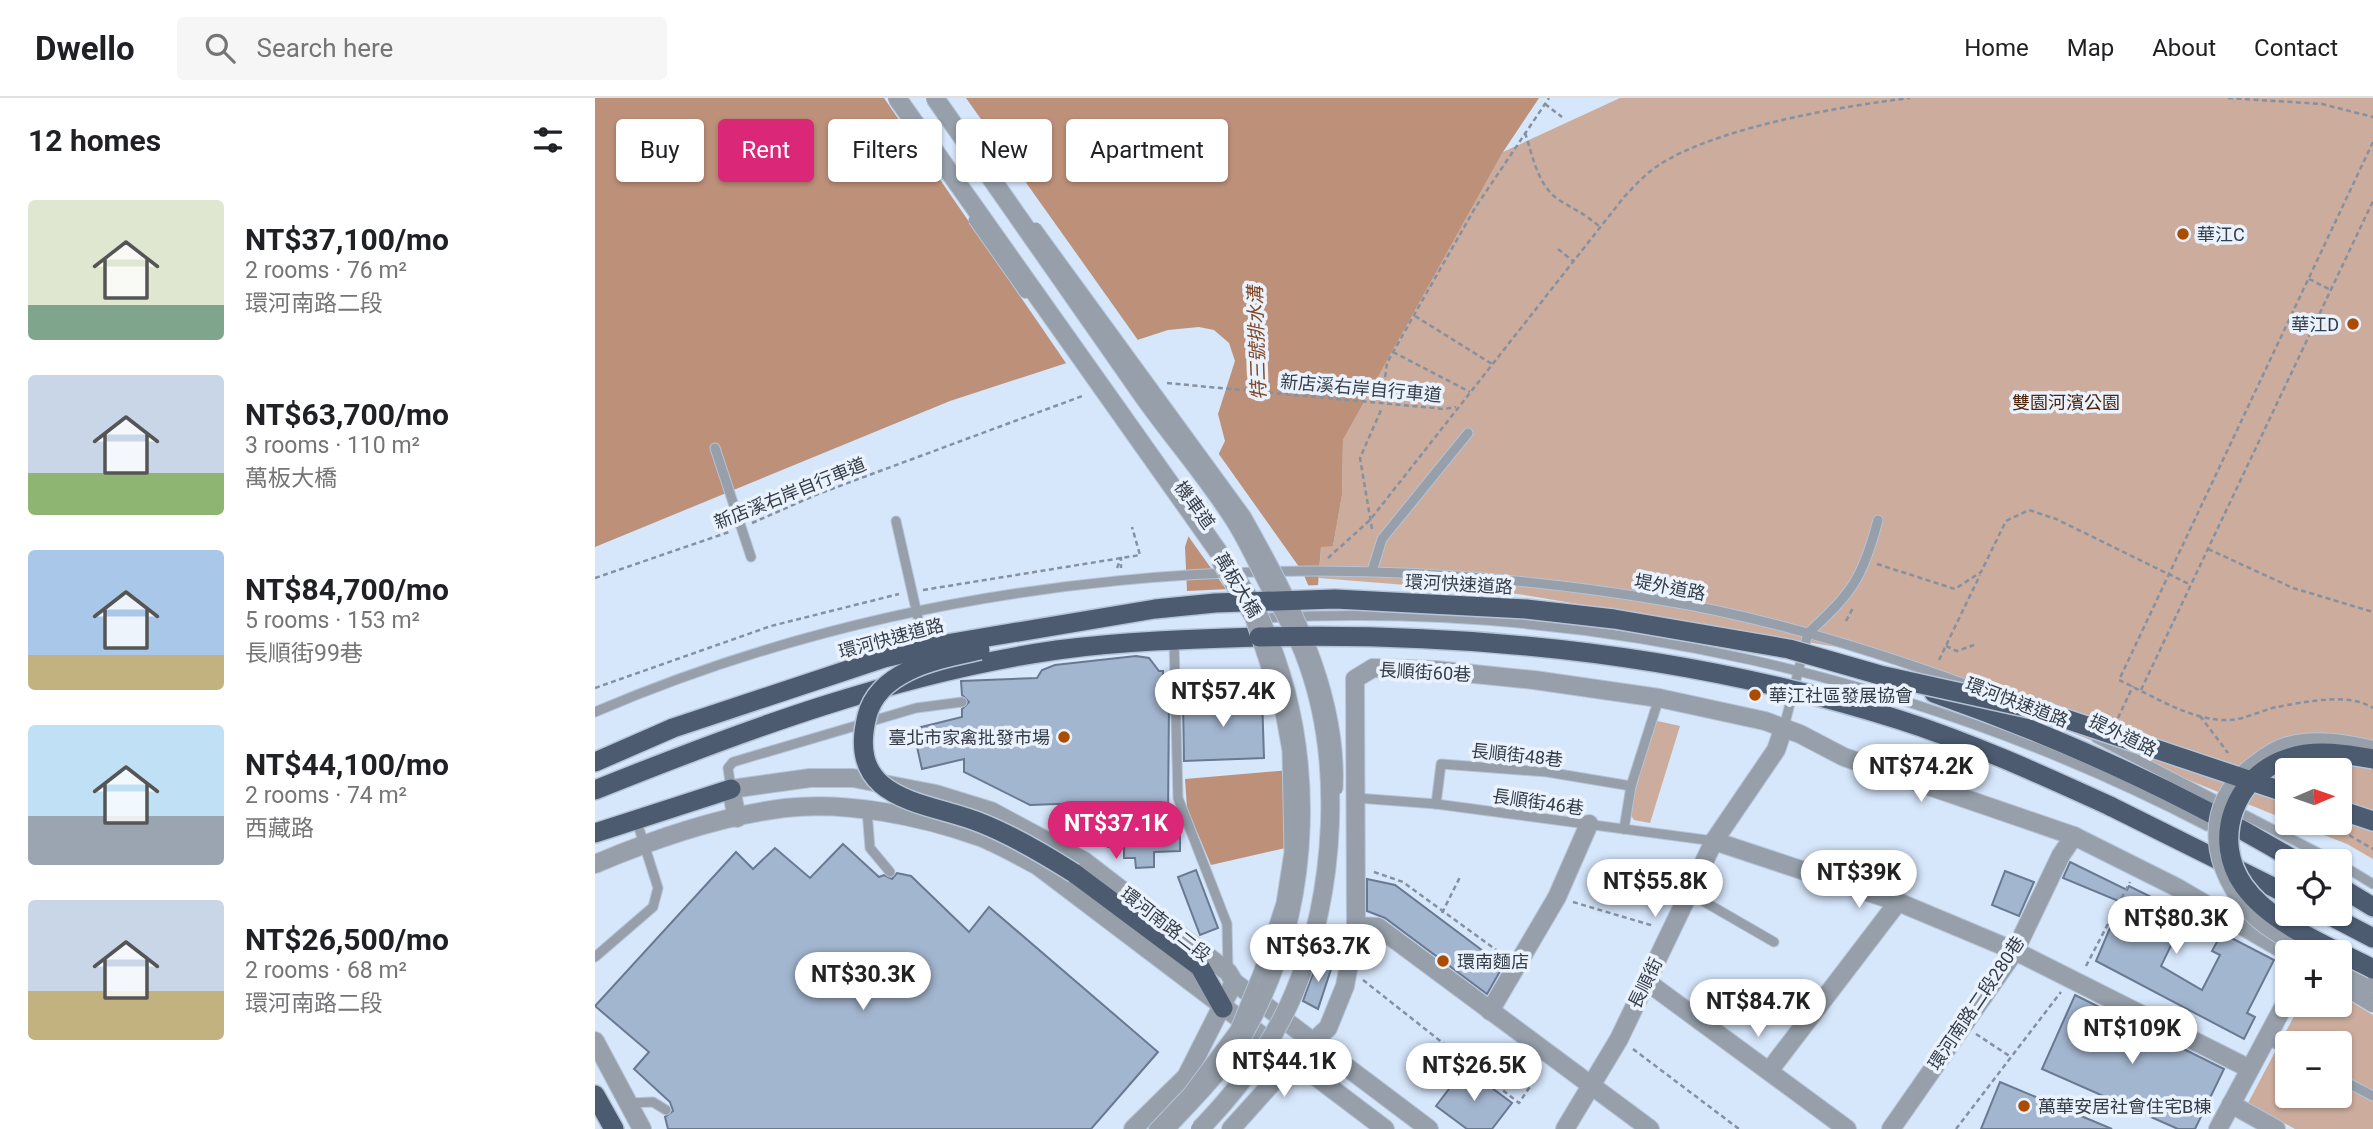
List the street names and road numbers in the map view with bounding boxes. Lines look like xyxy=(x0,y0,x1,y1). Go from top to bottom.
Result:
street label: 新店溪右岸自行車道 xyxy=(1279,370,1443,406)
street label: 新店溪右岸自行車道 xyxy=(711,453,869,533)
street label: 機車道 xyxy=(1171,477,1219,533)
street label: 萬板大橋 xyxy=(1210,549,1266,621)
street label: 堤外道路 xyxy=(1633,570,1707,604)
street label: 環河快速道路 xyxy=(1405,571,1513,597)
street label: 環河快速道路 xyxy=(836,614,946,662)
street label: 長順街60巷 xyxy=(1378,659,1472,685)
street label: 環河快速道路 xyxy=(1963,673,2071,731)
street label: 提外道路 xyxy=(2086,710,2160,760)
street label: 長順街48巷 xyxy=(1470,740,1564,770)
street label: 長順街46巷 xyxy=(1491,785,1585,819)
street label: 環河南路二段 xyxy=(1117,882,1215,966)
street label: 環河南路二段280巷 xyxy=(1924,932,2028,1074)
street label: 長順街 xyxy=(1624,954,1666,1012)

